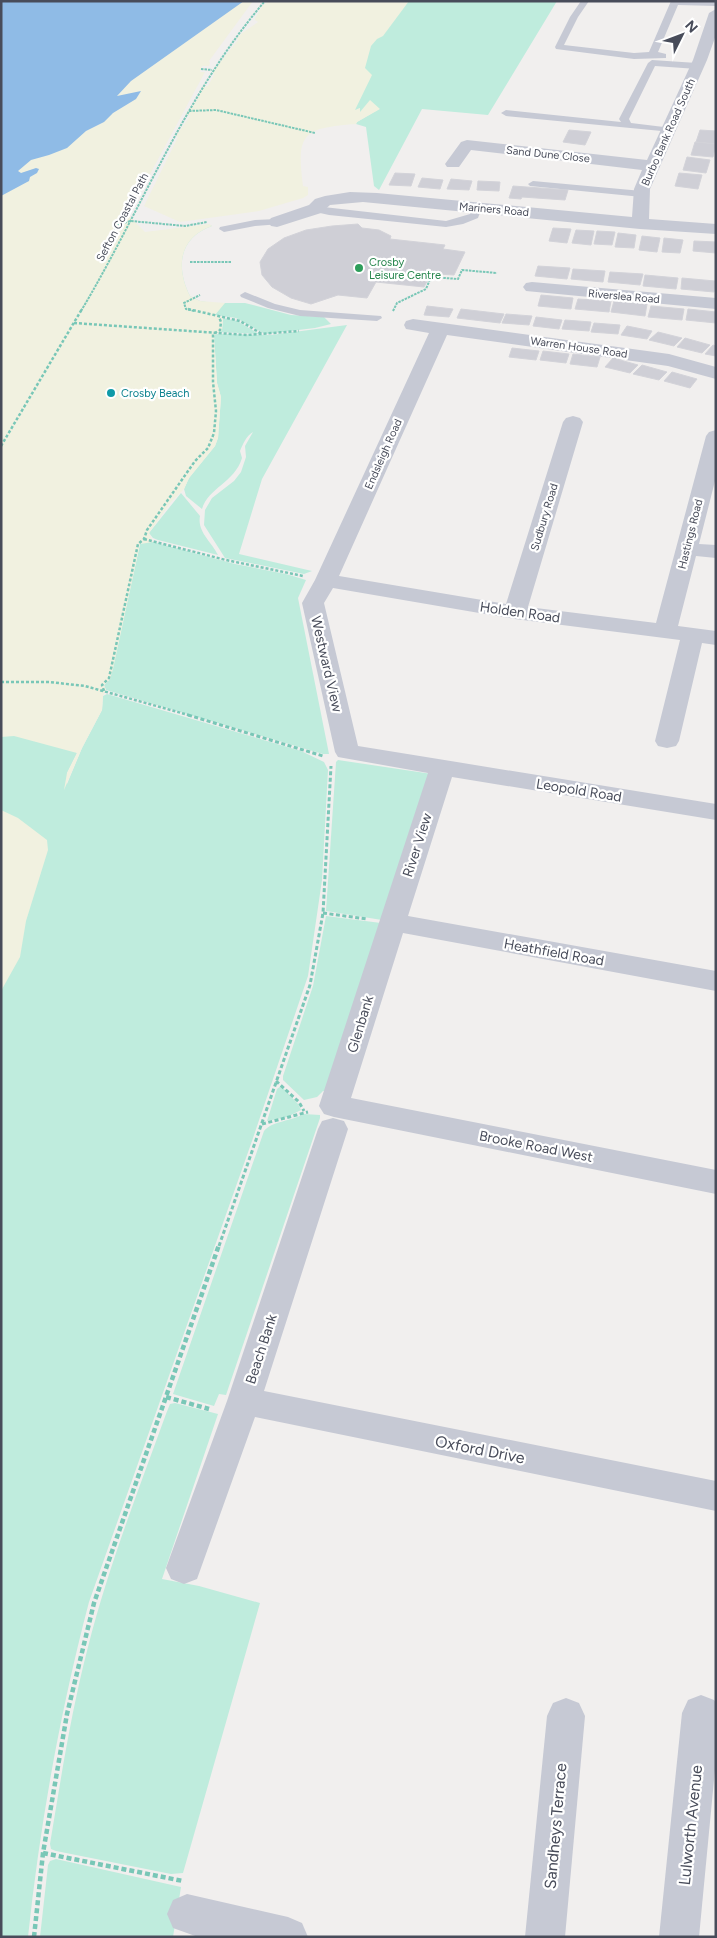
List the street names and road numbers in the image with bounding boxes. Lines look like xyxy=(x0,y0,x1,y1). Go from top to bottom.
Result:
street label: Burbo Bank Road South xyxy=(639,76,698,188)
street label: Sand Dune Close xyxy=(505,144,590,165)
street label: Sefton Coastal Path xyxy=(94,171,151,264)
street label: Mariners Road xyxy=(458,200,529,219)
street label: Riverslea Road xyxy=(588,287,660,306)
street label: Warren House Road xyxy=(530,334,628,361)
street label: Endsleigh Road xyxy=(362,417,405,491)
street label: Sudbury Road xyxy=(528,482,561,552)
street label: Hastings Road xyxy=(676,498,705,570)
street label: Holden Road xyxy=(479,598,561,627)
street label: Westward View xyxy=(307,614,346,714)
street label: Leopold Road xyxy=(535,775,623,806)
street label: River View xyxy=(399,811,436,879)
street label: Heathfield Road xyxy=(502,935,605,970)
street label: Glenbank xyxy=(344,993,377,1055)
street label: Brooke Road West xyxy=(478,1127,594,1166)
street label: Beach Bank xyxy=(242,1312,281,1386)
street label: Oxford Drive xyxy=(433,1431,527,1468)
street label: Sandheys Terrace xyxy=(541,1762,570,1890)
street label: Lulworth Avenue xyxy=(675,1764,706,1886)

